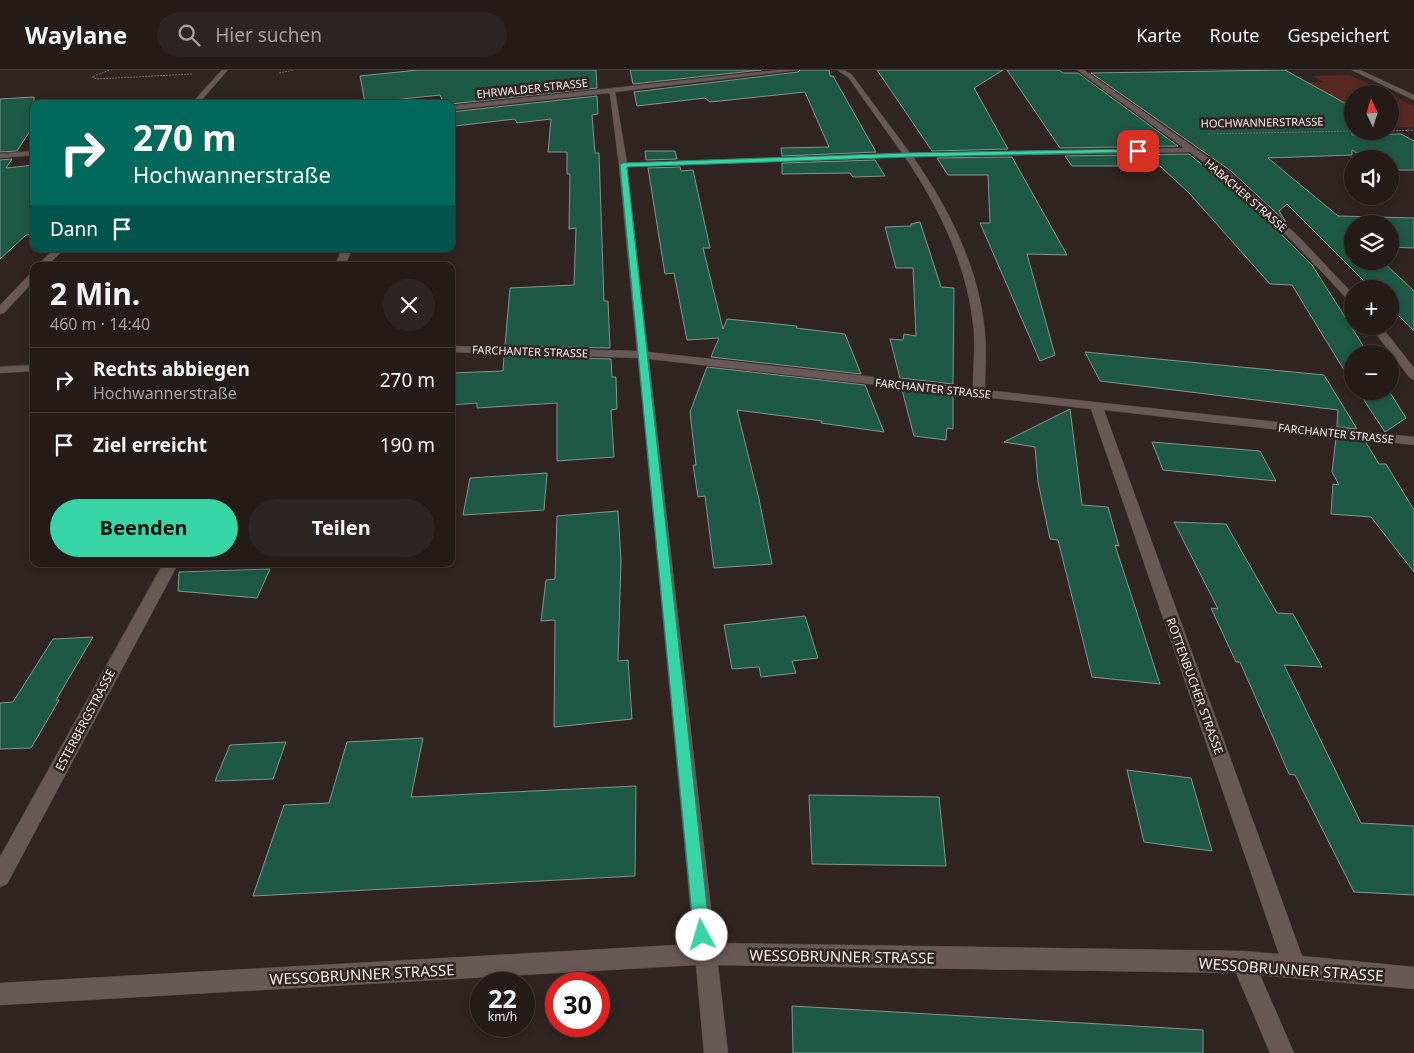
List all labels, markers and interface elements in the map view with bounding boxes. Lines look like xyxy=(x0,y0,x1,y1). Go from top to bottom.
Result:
search box xyxy=(157,12,507,57)
text: Waylane xyxy=(25,18,127,51)
icon: search xyxy=(175,21,203,49)
text: Hier suchen xyxy=(215,22,322,48)
text: Karte xyxy=(1136,23,1182,47)
text: Route xyxy=(1210,23,1259,47)
text: Gespeichert xyxy=(1287,23,1389,47)
street label: EHRWALDER STRASSE xyxy=(476,75,588,101)
north arrow xyxy=(1344,85,1399,140)
map controls xyxy=(1344,85,1399,400)
street label: HOCHWANNERSTRASSE xyxy=(1201,113,1323,131)
text: 270 m xyxy=(133,114,236,161)
icon: right xyxy=(50,120,115,185)
pin xyxy=(1117,130,1159,172)
icon: arrive xyxy=(1124,137,1152,165)
button: sound xyxy=(1344,150,1399,205)
street label: HABACHER STRASSE xyxy=(1202,155,1290,235)
text: Hochwannerstraße xyxy=(133,159,331,189)
icon: arrive xyxy=(108,215,136,243)
button: layers xyxy=(1344,215,1399,270)
text: Dann xyxy=(50,216,98,242)
text: 2 Min. xyxy=(50,273,140,314)
button: close xyxy=(383,279,435,331)
button: + xyxy=(1344,280,1399,335)
text: 460 m · 14:40 xyxy=(50,313,150,335)
street label: FARCHANTER STRASSE xyxy=(472,341,588,361)
button: − xyxy=(1344,345,1399,400)
text: Rechts abbiegen xyxy=(93,356,250,382)
icon: right xyxy=(50,366,78,394)
text: 270 m xyxy=(380,367,435,393)
street label: FARCHANTER STRASSE xyxy=(875,374,991,402)
text: Hochwannerstraße xyxy=(93,382,237,404)
street label: FARCHANTER STRASSE xyxy=(1278,419,1394,447)
icon: arrive xyxy=(50,431,78,459)
text: Ziel erreicht xyxy=(93,432,207,458)
text: 190 m xyxy=(380,432,435,458)
button: Beenden xyxy=(50,499,238,557)
button: Teilen xyxy=(248,499,435,557)
street label: ROTTENBUCHER STRASSE xyxy=(1162,615,1228,757)
street label: ESTERBERGSTRASSE xyxy=(51,666,119,774)
position arrow xyxy=(675,908,727,960)
street label: WESSOBRUNNER STRASSE xyxy=(749,944,935,968)
street label: WESSOBRUNNER STRASSE xyxy=(1198,953,1384,985)
street label: WESSOBRUNNER STRASSE xyxy=(269,959,455,989)
speed limit sign: 30 xyxy=(545,972,610,1037)
text: 22 xyxy=(488,981,517,1015)
text: km/h xyxy=(488,1008,517,1025)

